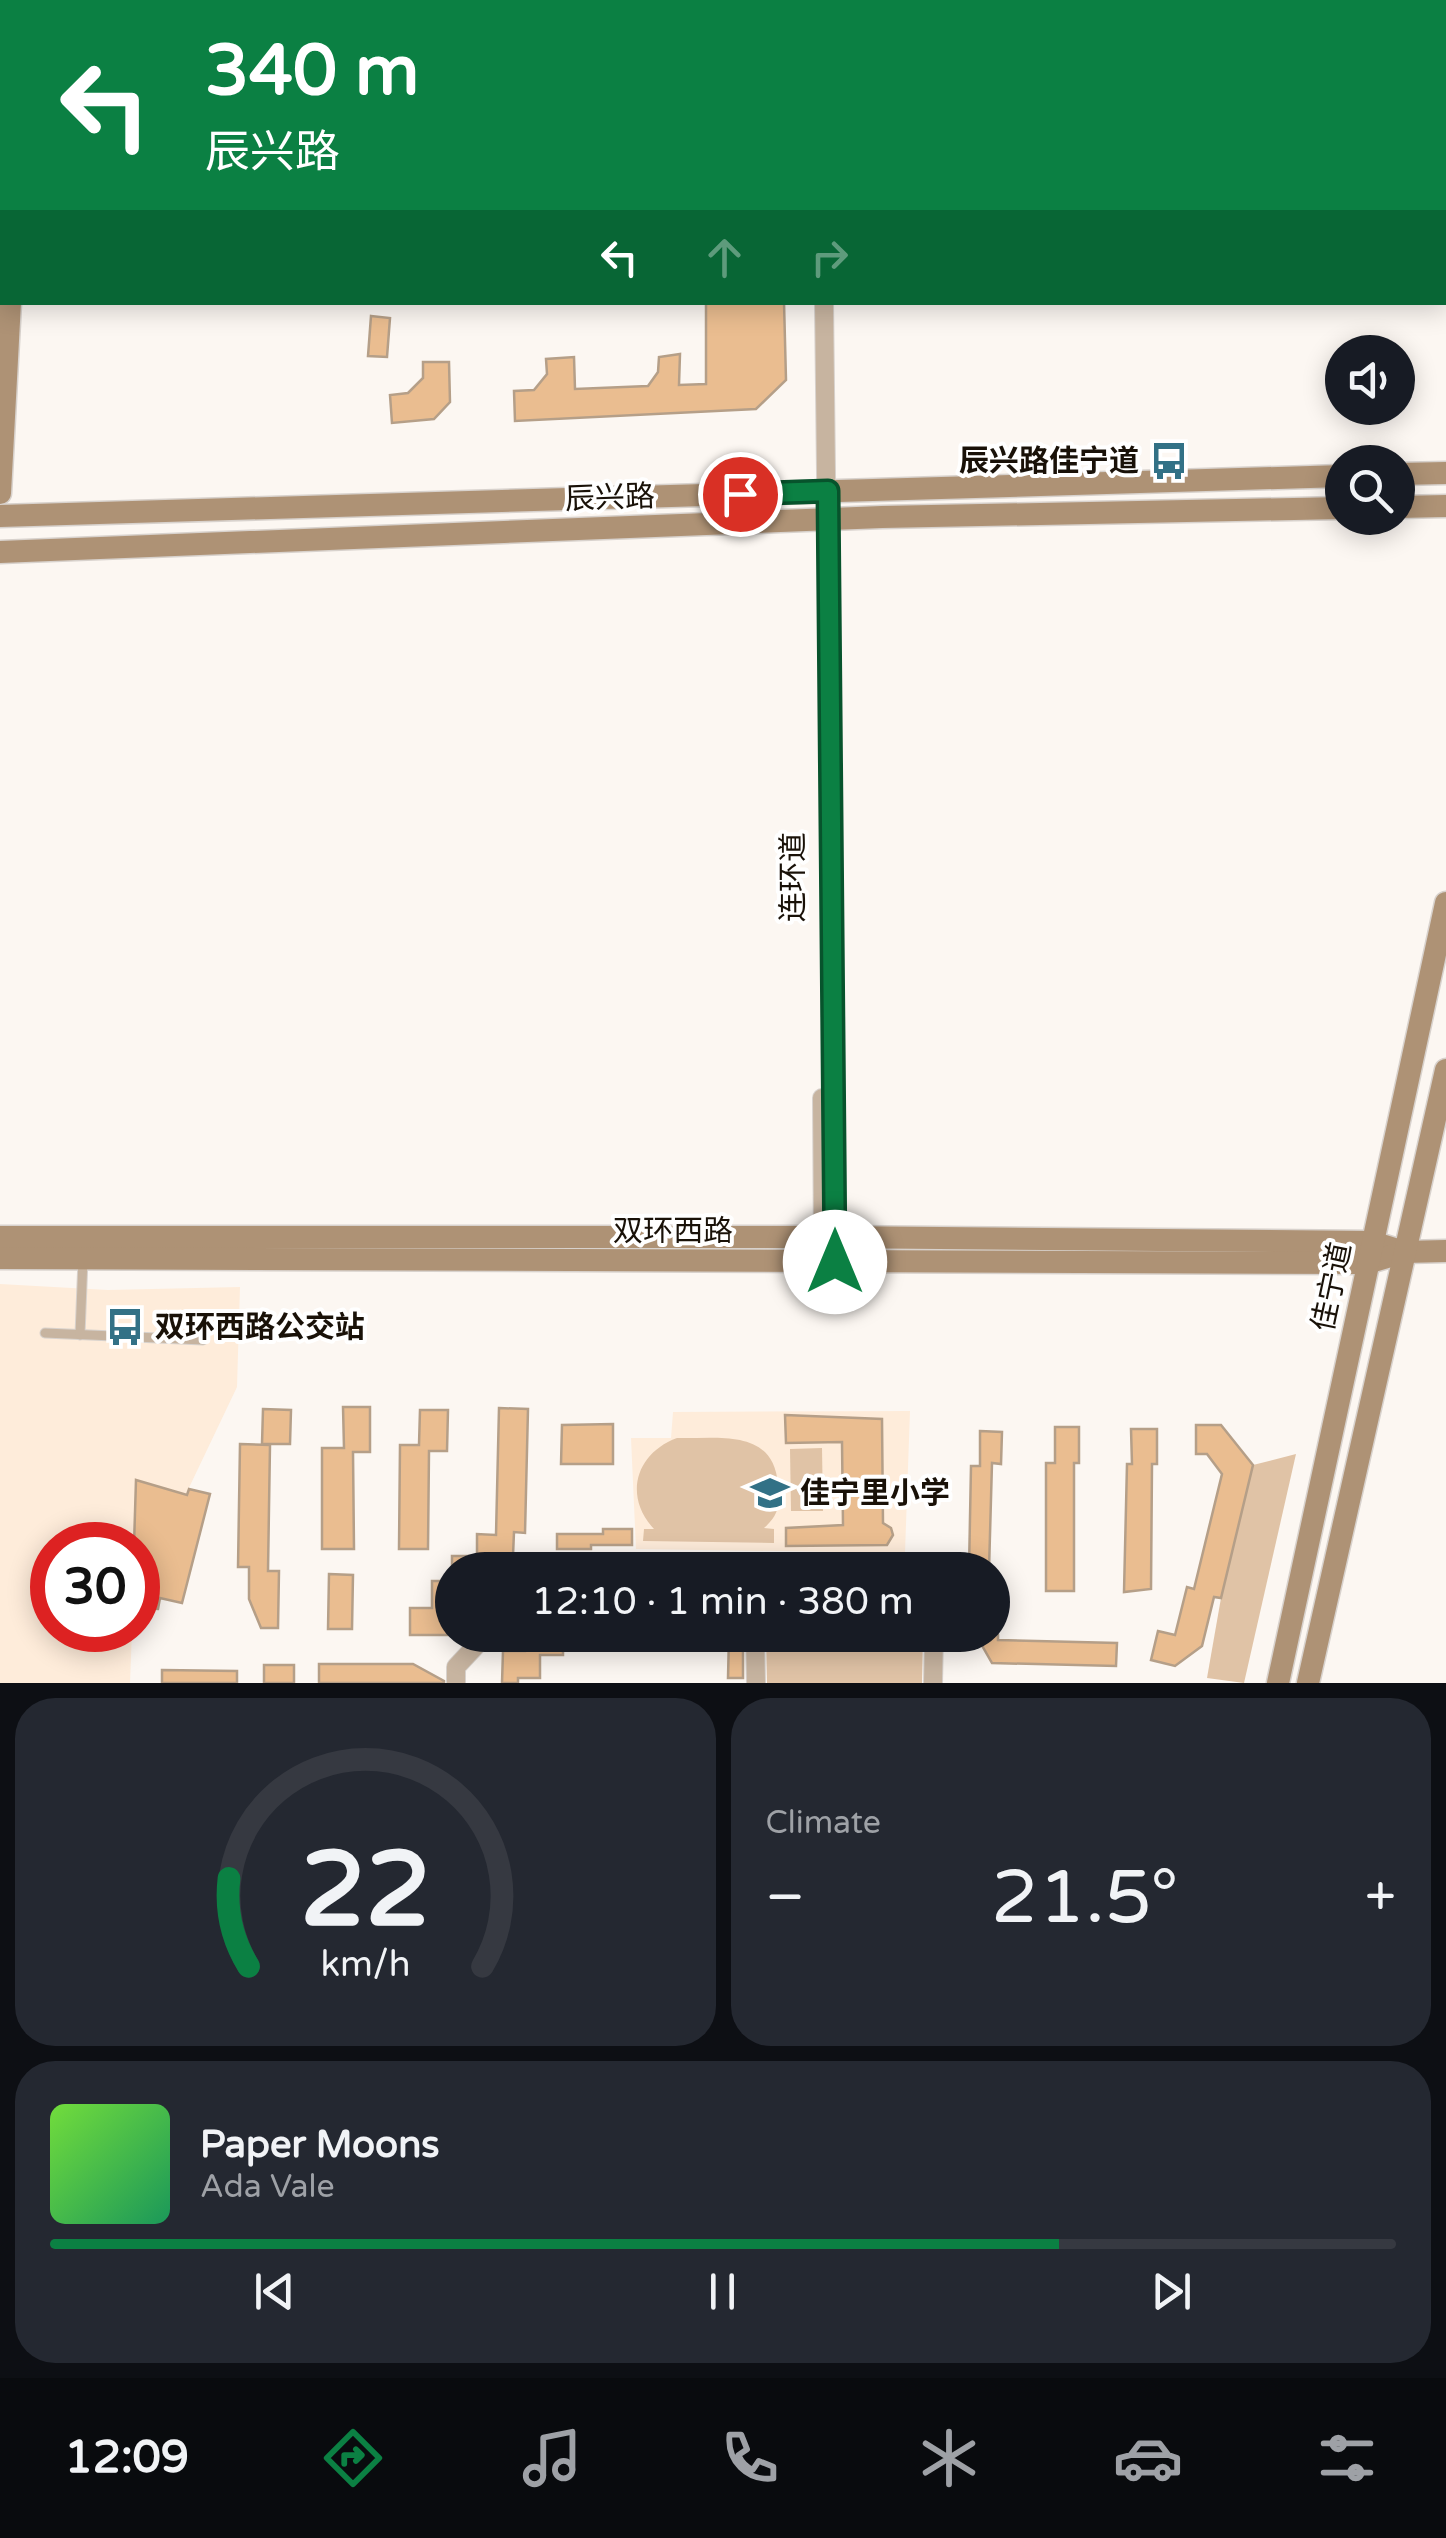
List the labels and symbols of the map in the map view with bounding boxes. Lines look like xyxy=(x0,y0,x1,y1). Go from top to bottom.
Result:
bus stop icon: 辰兴路佳宁道 xyxy=(1148,440,1190,482)
place label: 辰兴路佳宁道 xyxy=(959,443,1139,480)
pin xyxy=(698,452,783,537)
street label: 辰兴路 xyxy=(564,478,656,518)
street label: 连环道 xyxy=(775,832,812,922)
position arrow xyxy=(783,1210,887,1314)
street label: 双环西路 xyxy=(613,1213,733,1250)
street label: 佳宁道 xyxy=(1305,1239,1359,1335)
bus stop icon: 双环西路公交站 xyxy=(104,1306,146,1348)
place label: 双环西路公交站 xyxy=(155,1309,365,1346)
school or university icon: 佳宁里小学 xyxy=(749,1472,791,1514)
place label: 佳宁里小学 xyxy=(800,1475,950,1512)
speed limit sign: 30 xyxy=(30,1522,160,1652)

